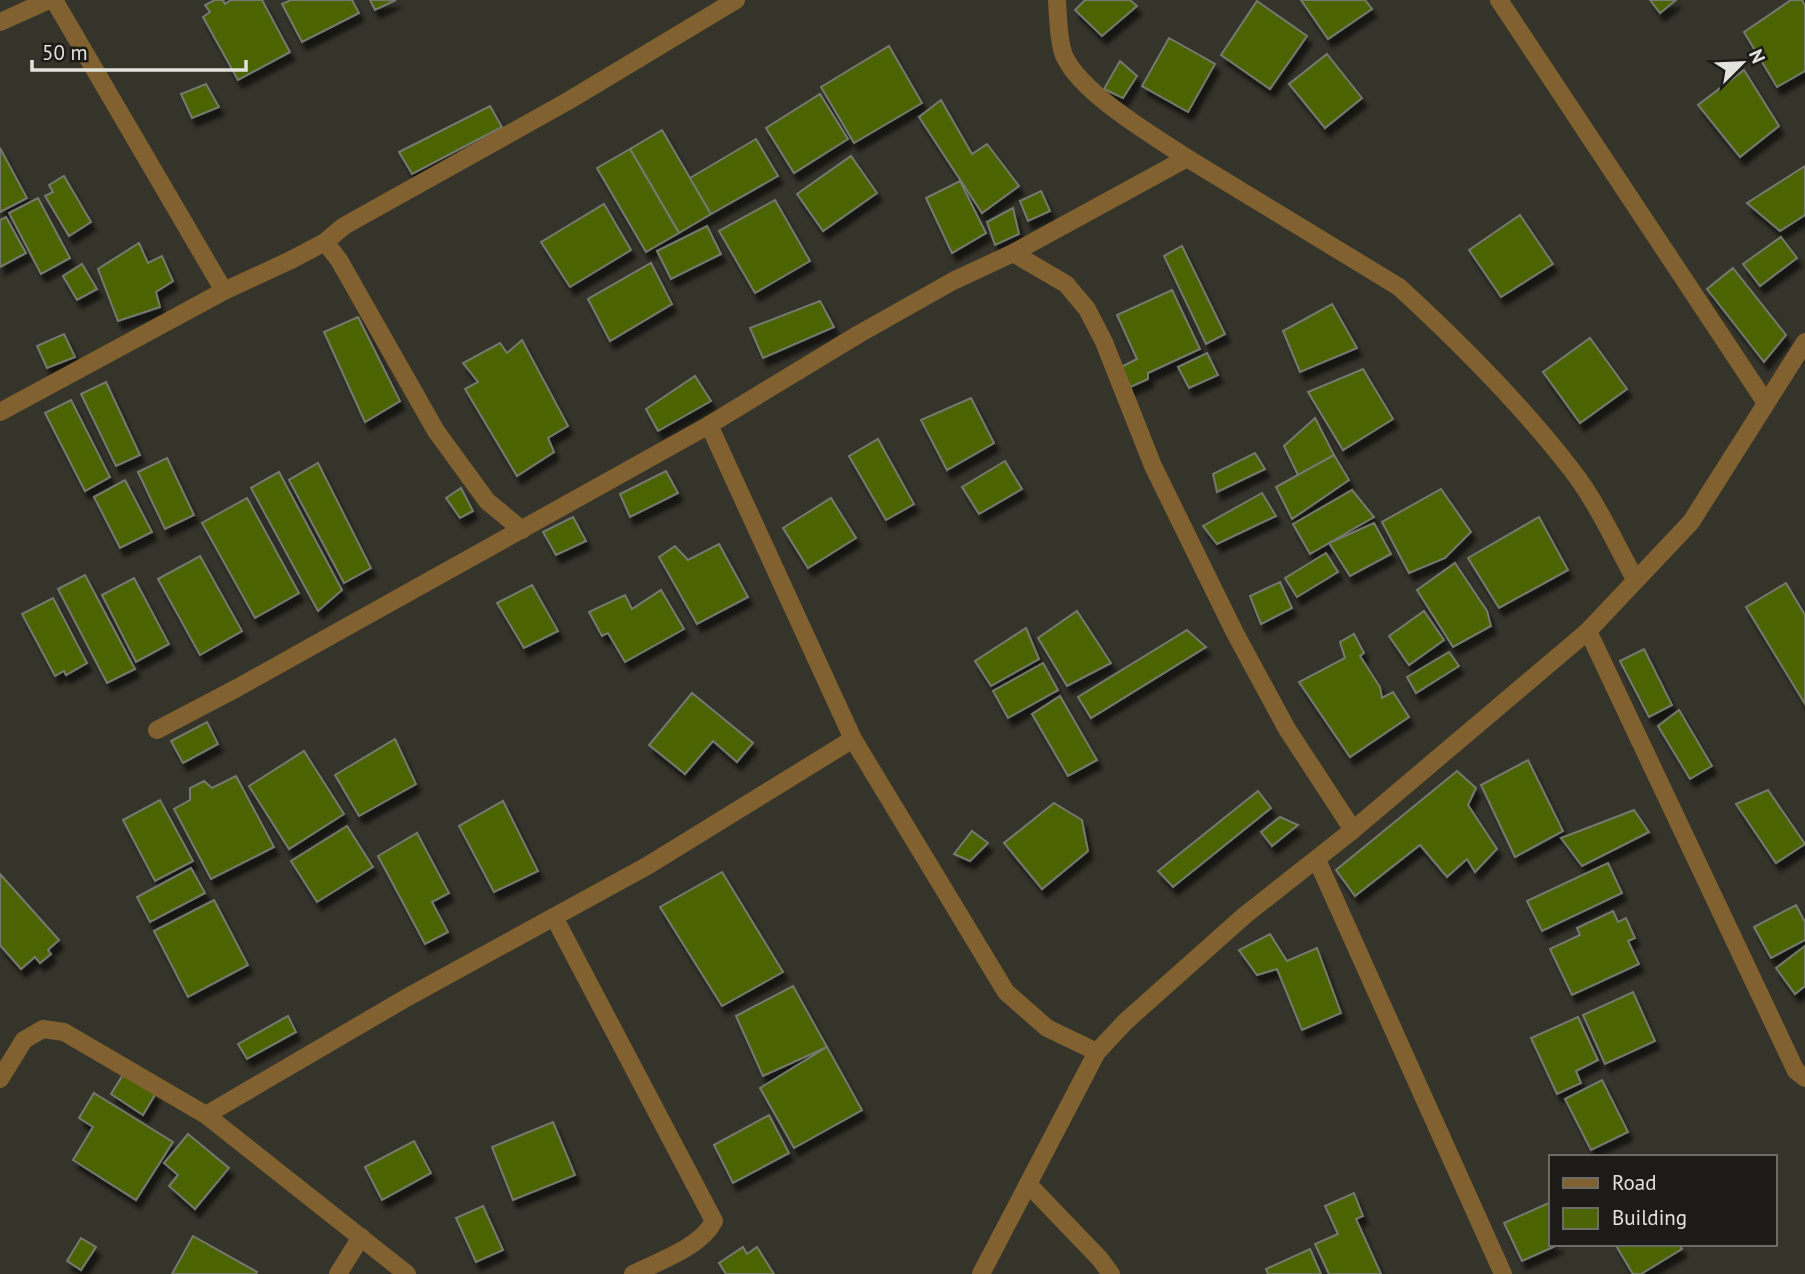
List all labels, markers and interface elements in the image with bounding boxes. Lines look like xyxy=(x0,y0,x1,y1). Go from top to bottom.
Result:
scale bar xyxy=(32,28,245,72)
north arrow xyxy=(1707,28,1777,98)
text: 50 m xyxy=(42,39,88,66)
text: N xyxy=(1744,46,1771,67)
legend xyxy=(1549,1155,1777,1246)
text: Road xyxy=(1612,1169,1656,1196)
text: Building xyxy=(1612,1204,1687,1231)

